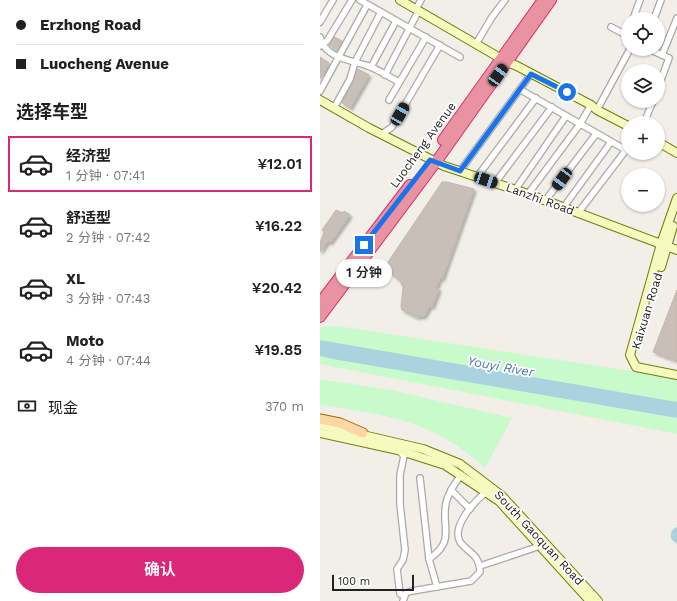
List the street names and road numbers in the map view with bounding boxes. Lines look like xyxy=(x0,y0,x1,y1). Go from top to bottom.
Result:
street label: Luocheng Avenue xyxy=(387,99,459,191)
street label: Lanzhi Road xyxy=(504,180,576,218)
street label: Kaixuan Road xyxy=(629,271,665,351)
street label: South Gaoquan Road xyxy=(492,488,586,588)

